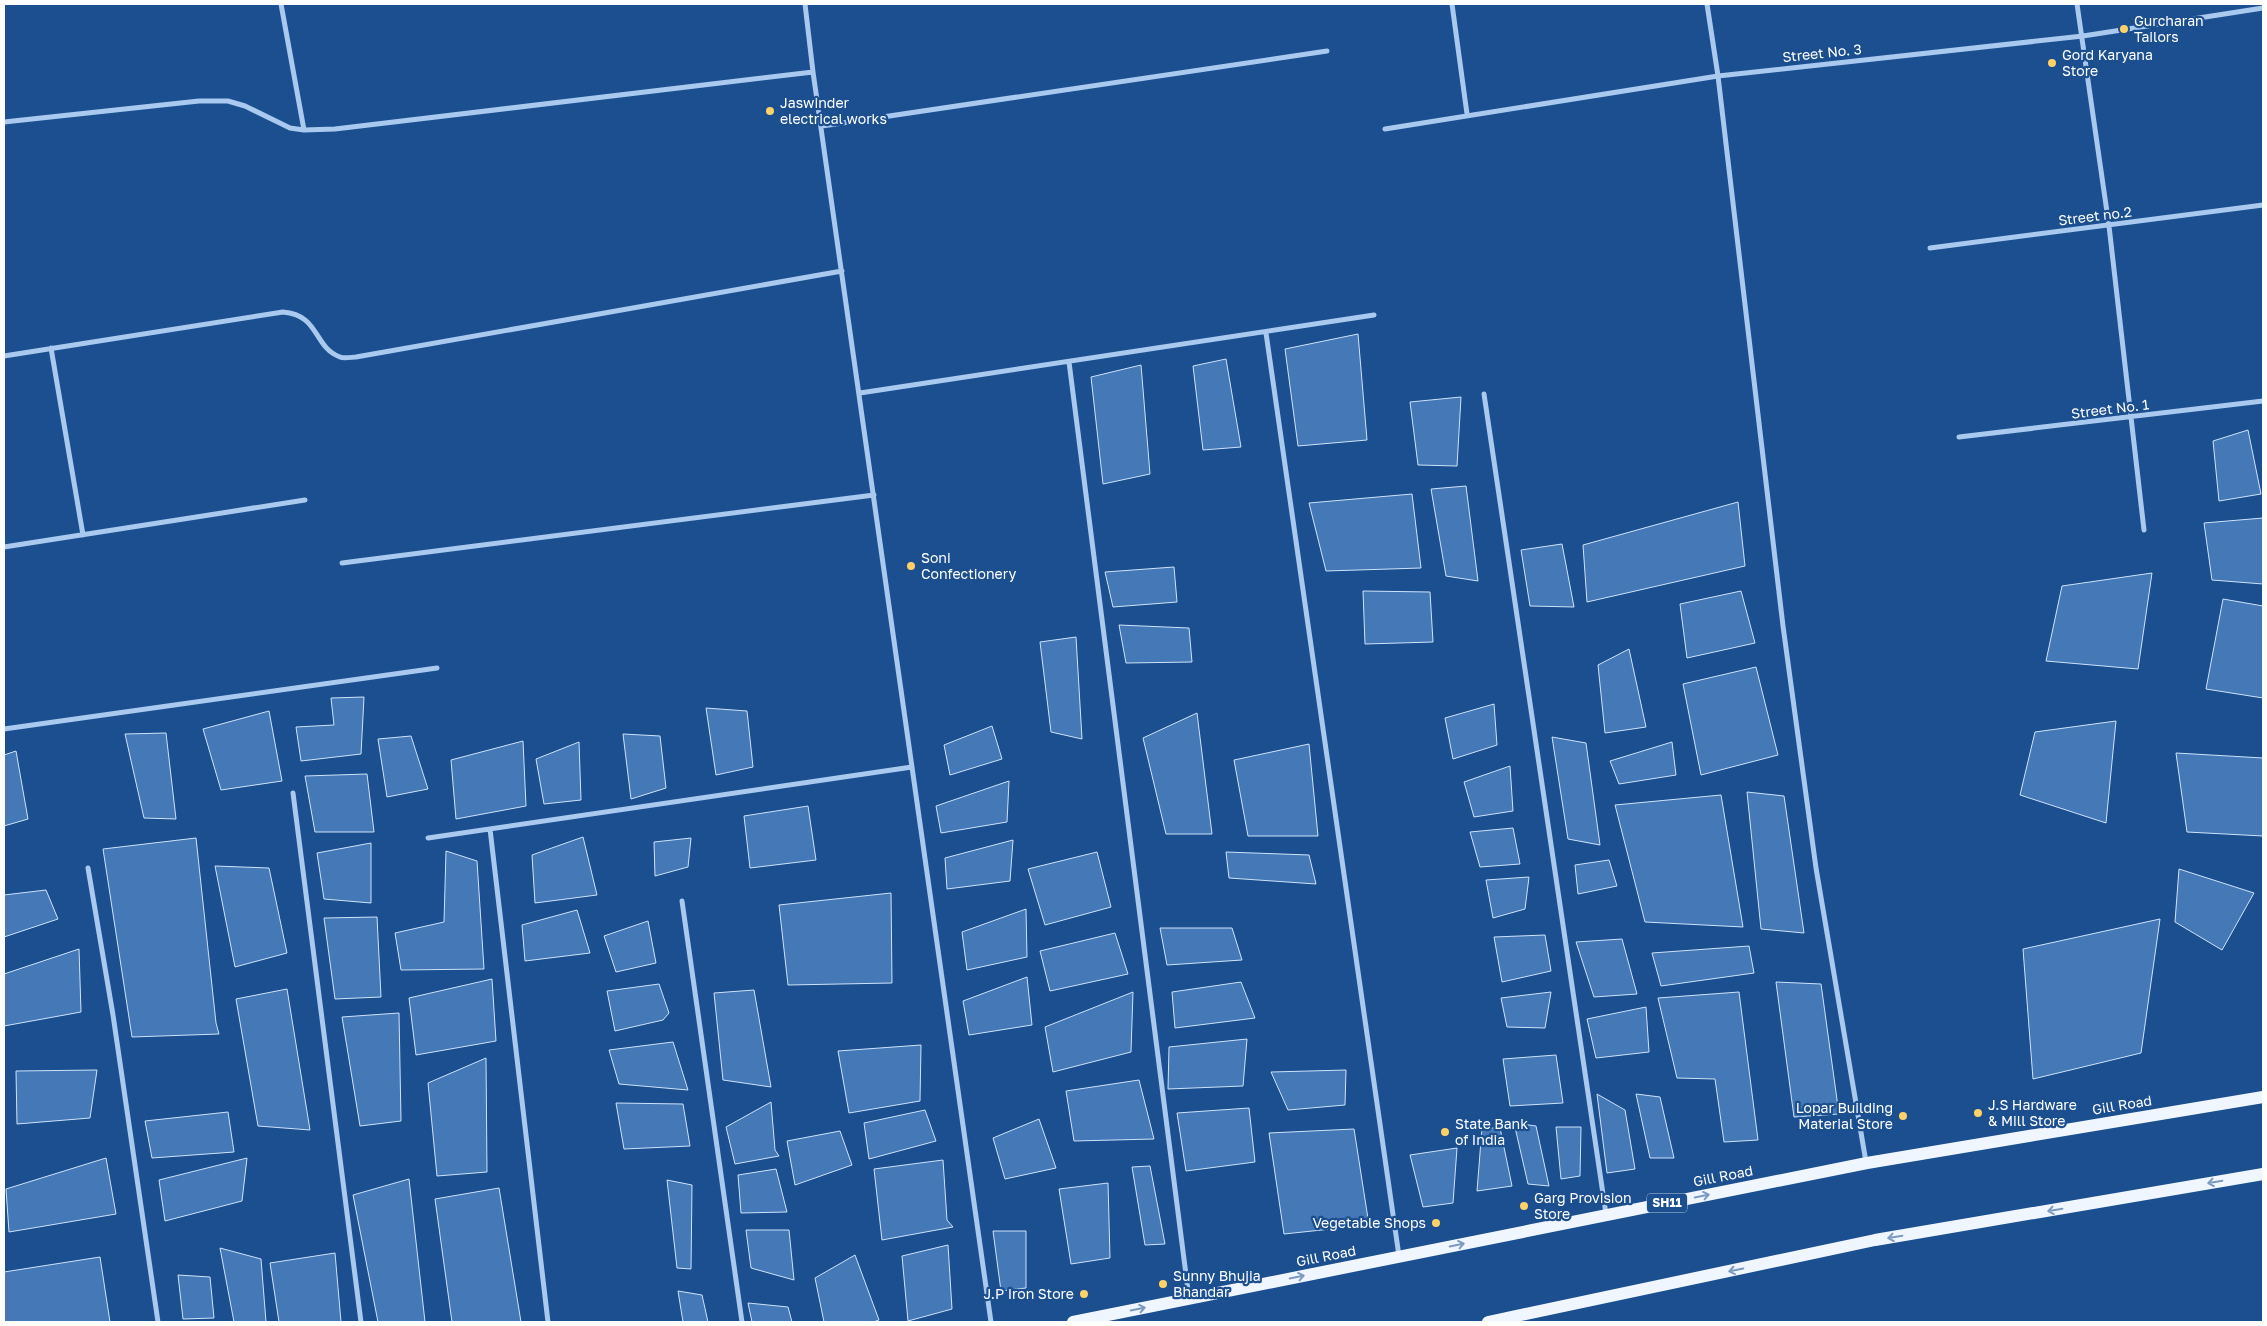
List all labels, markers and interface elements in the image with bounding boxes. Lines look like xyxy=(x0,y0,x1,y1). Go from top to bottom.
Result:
place label: Gurcharan Tailors xyxy=(2134,12,2204,45)
marker: Gurcharan Tailors xyxy=(2118,23,2130,35)
street label: Street No. 3 xyxy=(1781,40,1862,65)
place label: Gord Karyana Store xyxy=(2062,46,2153,79)
marker: Gord Karyana Store xyxy=(2046,57,2058,69)
place label: Jaswinder electrical works xyxy=(780,94,887,127)
marker: Jaswinder electrical works xyxy=(764,105,776,117)
street label: Street no.2 xyxy=(2057,203,2133,228)
street label: Street No. 1 xyxy=(2070,395,2150,422)
place label: Soni Confectionery xyxy=(921,549,1017,582)
marker: Soni Confectionery xyxy=(905,560,917,572)
street label: Gill Road xyxy=(2091,1091,2153,1118)
place label: J.S Hardware & Mill Store xyxy=(1988,1096,2077,1129)
place label: Lopar Building Material Store xyxy=(1796,1099,1893,1132)
marker: J.S Hardware & Mill Store xyxy=(1972,1107,1984,1119)
marker: Lopar Building Material Store xyxy=(1897,1110,1909,1122)
place label: State Bank of India xyxy=(1455,1115,1528,1148)
marker: State Bank of India xyxy=(1439,1126,1451,1138)
street label: Gill Road xyxy=(1692,1161,1754,1190)
one-way arrow xyxy=(2208,1178,2224,1188)
place label: Garg Provision Store xyxy=(1534,1189,1632,1222)
one-way arrow xyxy=(1693,1190,1709,1200)
road number: SH11 xyxy=(1647,1194,1687,1212)
marker: Garg Provision Store xyxy=(1518,1200,1530,1212)
one-way arrow xyxy=(2047,1205,2063,1215)
place label: Vegetable Shops xyxy=(1313,1214,1426,1231)
marker: Vegetable Shops xyxy=(1430,1217,1442,1229)
one-way arrow xyxy=(1887,1233,1903,1243)
one-way arrow xyxy=(1448,1240,1464,1249)
street label: Gill Road xyxy=(1295,1241,1357,1270)
one-way arrow xyxy=(1728,1266,1744,1275)
place label: Sunny Bhujia Bhandar xyxy=(1173,1267,1261,1300)
one-way arrow xyxy=(1289,1272,1305,1281)
marker: Sunny Bhujia Bhandar xyxy=(1157,1278,1169,1290)
place label: J.P Iron Store xyxy=(983,1285,1074,1302)
marker: J.P Iron Store xyxy=(1078,1288,1090,1300)
one-way arrow xyxy=(1130,1304,1146,1313)

